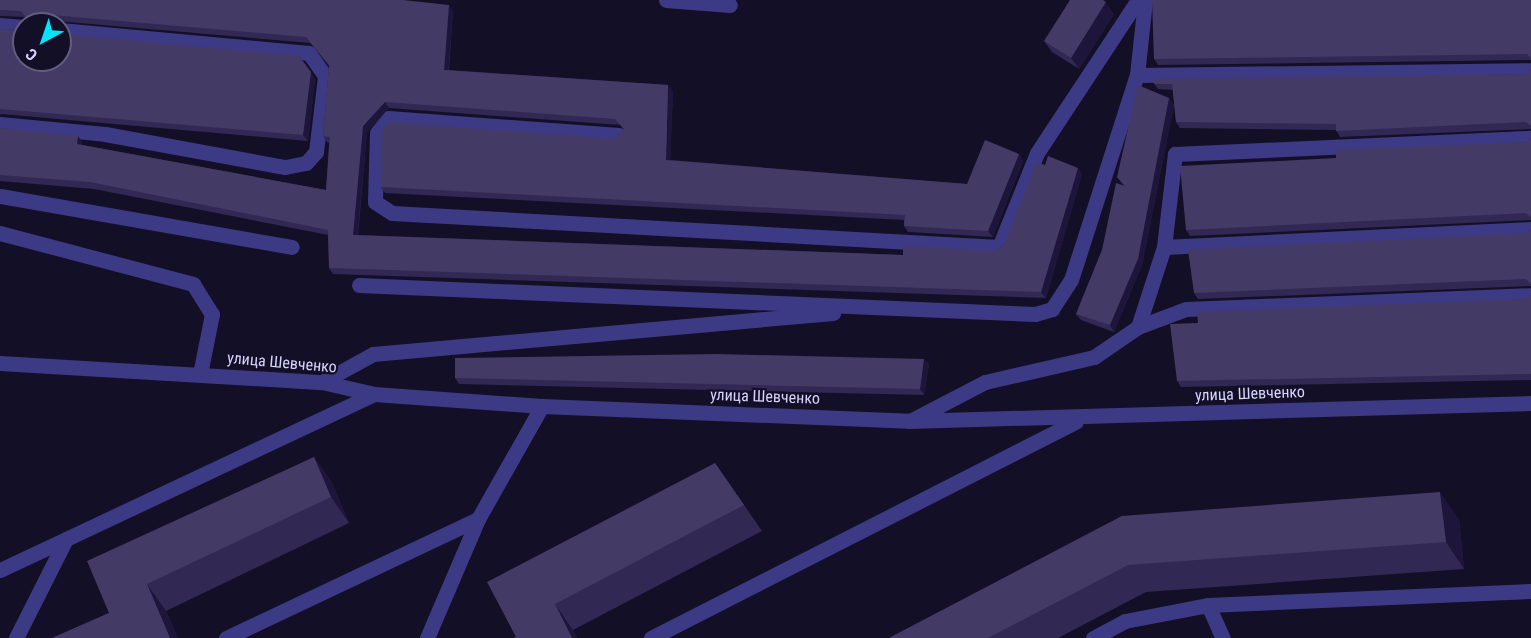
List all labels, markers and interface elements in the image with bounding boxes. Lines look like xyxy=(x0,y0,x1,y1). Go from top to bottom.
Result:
north arrow xyxy=(12,12,72,72)
text: С xyxy=(22,44,41,65)
street label: улица Шевченко xyxy=(226,349,338,377)
street label: улица Шевченко xyxy=(1195,382,1305,406)
street label: улица Шевченко xyxy=(710,385,820,409)

